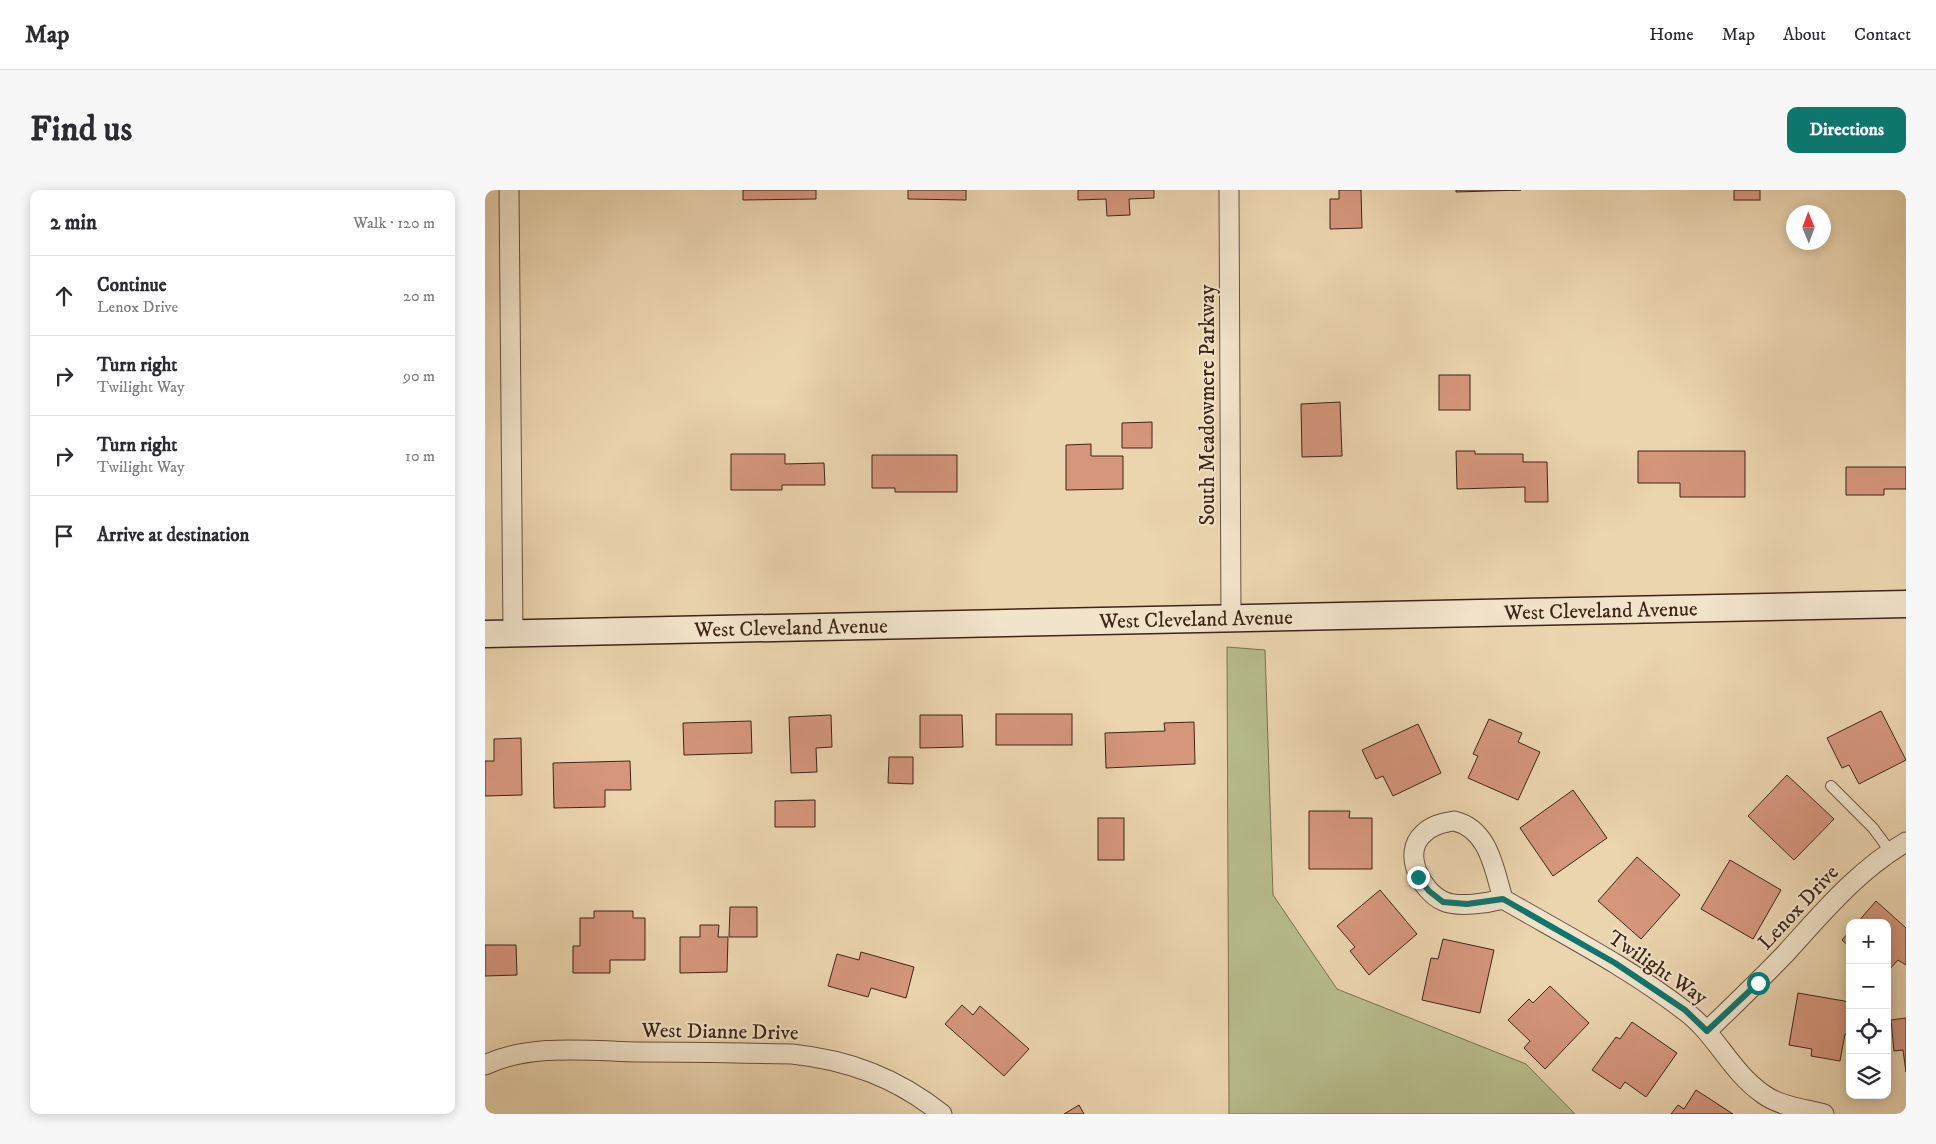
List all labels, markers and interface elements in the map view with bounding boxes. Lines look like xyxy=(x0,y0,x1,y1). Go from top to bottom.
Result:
text: Map xyxy=(25,20,69,50)
text: Home xyxy=(1649,24,1694,46)
text: Map xyxy=(1722,24,1755,46)
text: About xyxy=(1783,24,1826,46)
text: Contact xyxy=(1854,24,1911,46)
button: Directions xyxy=(1787,107,1906,153)
text: Find us xyxy=(30,108,132,152)
north arrow xyxy=(1786,205,1831,250)
text: 2 min xyxy=(50,210,97,236)
text: Walk · 120 m xyxy=(353,213,435,233)
text: Continue xyxy=(97,274,167,297)
icon: ahead xyxy=(50,282,78,310)
street label: South Meadowmere Parkway xyxy=(1195,283,1221,526)
text: 20 m xyxy=(403,286,435,306)
text: Lenox Drive xyxy=(97,297,178,317)
text: Turn right xyxy=(97,354,177,377)
icon: right xyxy=(50,362,78,390)
text: 90 m xyxy=(403,366,435,386)
text: Twilight Way xyxy=(97,377,185,397)
text: Turn right xyxy=(97,434,177,457)
icon: right xyxy=(50,442,78,470)
text: 10 m xyxy=(405,446,435,466)
text: Twilight Way xyxy=(97,457,185,477)
icon: arrive xyxy=(50,522,78,550)
text: Arrive at destination xyxy=(97,524,249,547)
street label: West Cleveland Avenue xyxy=(1503,596,1698,627)
street label: West Cleveland Avenue xyxy=(1098,605,1293,635)
street label: West Cleveland Avenue xyxy=(693,613,888,644)
street label: Lenox Drive xyxy=(1753,860,1845,956)
route end xyxy=(1407,866,1430,889)
map controls xyxy=(1846,919,1891,1099)
button: + xyxy=(1846,919,1891,964)
street label: Twilight Way xyxy=(1602,925,1713,1011)
button: − xyxy=(1846,964,1891,1009)
route start xyxy=(1747,972,1770,995)
button: locate xyxy=(1846,1009,1891,1054)
street label: West Dianne Drive xyxy=(640,1018,799,1046)
button: layers xyxy=(1846,1054,1891,1099)

